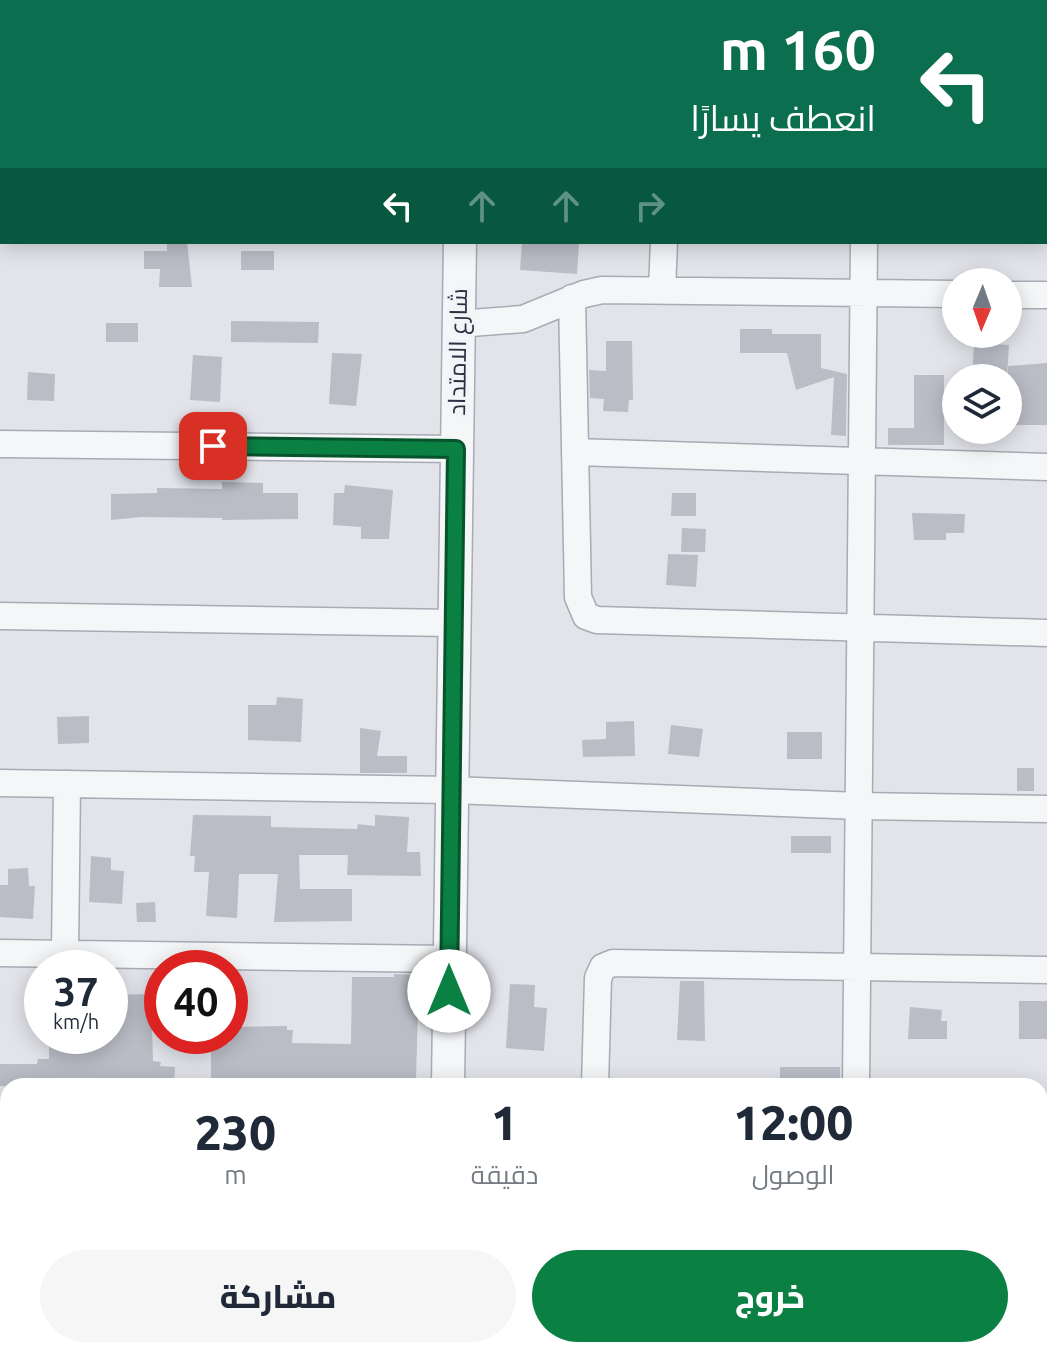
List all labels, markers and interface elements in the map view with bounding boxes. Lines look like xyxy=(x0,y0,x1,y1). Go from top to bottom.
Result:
text: 160 m xyxy=(720,18,876,81)
icon: left xyxy=(904,32,1008,136)
text: انعطف يسارًا xyxy=(690,97,876,138)
icon: left xyxy=(376,184,420,228)
icon: ahead xyxy=(460,184,504,228)
icon: ahead xyxy=(544,184,588,228)
icon: right xyxy=(628,184,672,228)
north arrow xyxy=(942,268,1022,348)
map controls xyxy=(942,268,1022,444)
street label: شارع الامتداد xyxy=(443,288,475,416)
button: layers xyxy=(942,364,1022,444)
pin xyxy=(179,412,247,480)
icon: arrive xyxy=(191,424,235,468)
position arrow xyxy=(407,949,491,1033)
speed limit sign: 40 xyxy=(144,950,248,1054)
text: 37 xyxy=(53,969,99,1014)
text: km/h xyxy=(53,1010,99,1033)
text: 1 xyxy=(491,1095,518,1149)
text: 12:00 xyxy=(733,1095,853,1149)
text: 230 xyxy=(195,1105,276,1159)
text: m xyxy=(224,1160,247,1189)
text: دقيقة xyxy=(471,1160,538,1189)
text: الوصول xyxy=(752,1160,835,1189)
button: مشاركة xyxy=(40,1250,516,1342)
button: خروج xyxy=(532,1250,1008,1342)

